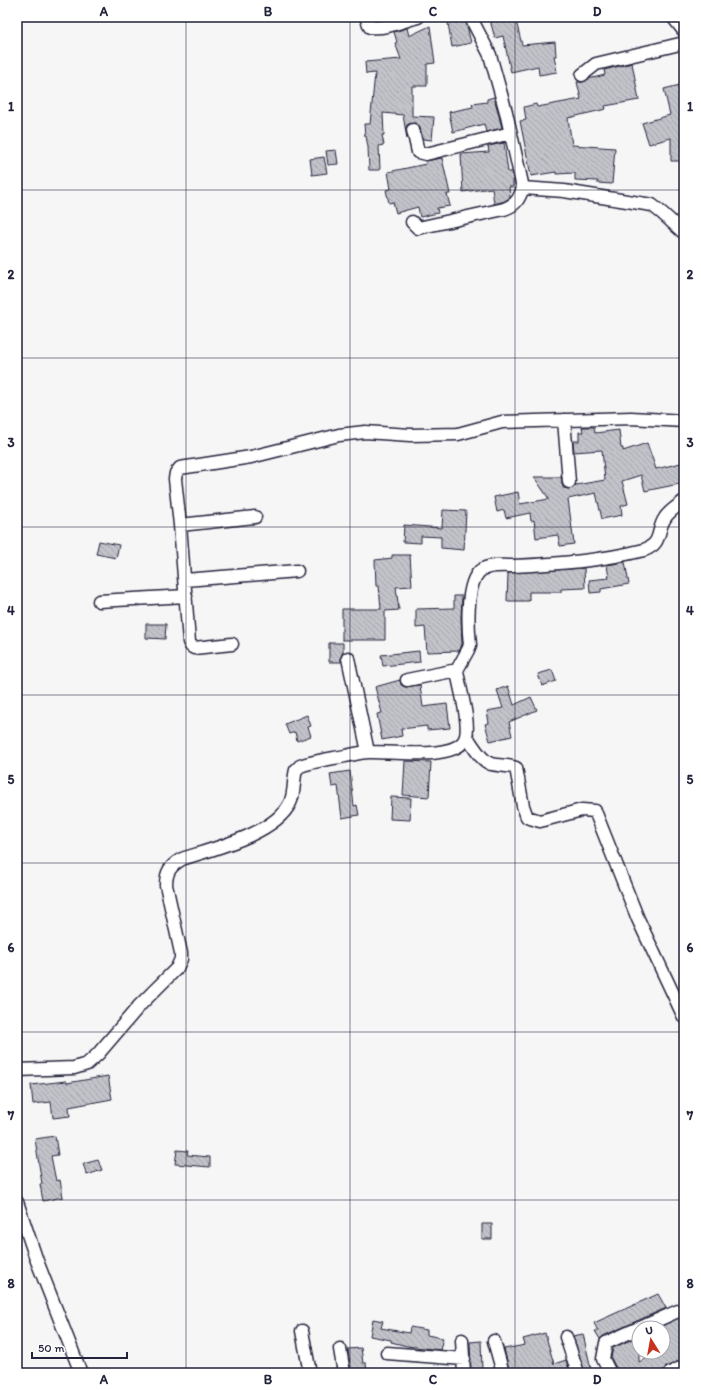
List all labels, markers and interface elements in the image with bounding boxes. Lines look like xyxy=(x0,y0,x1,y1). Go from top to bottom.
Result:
text: A xyxy=(99,4,109,19)
text: B xyxy=(264,4,273,19)
text: C xyxy=(429,4,438,19)
text: D xyxy=(593,4,602,19)
text: 1 xyxy=(8,99,14,114)
text: 1 xyxy=(687,99,693,114)
text: 2 xyxy=(8,267,15,282)
text: 2 xyxy=(687,267,694,282)
text: 3 xyxy=(7,435,15,450)
text: 3 xyxy=(686,435,694,450)
text: 4 xyxy=(7,603,15,618)
text: 4 xyxy=(686,603,694,618)
text: 5 xyxy=(8,772,15,787)
text: 5 xyxy=(687,772,694,787)
text: 6 xyxy=(8,940,15,955)
text: 6 xyxy=(687,940,694,955)
text: 7 xyxy=(7,1108,15,1123)
text: 7 xyxy=(686,1108,694,1123)
text: 8 xyxy=(7,1276,15,1291)
text: 8 xyxy=(686,1276,694,1291)
north arrow xyxy=(631,1320,671,1360)
text: U xyxy=(644,1324,654,1338)
scale bar xyxy=(32,1334,127,1360)
text: 50 m xyxy=(38,1341,64,1355)
text: A xyxy=(99,1372,109,1387)
text: B xyxy=(264,1372,273,1387)
text: C xyxy=(429,1372,438,1387)
text: D xyxy=(593,1372,602,1387)

